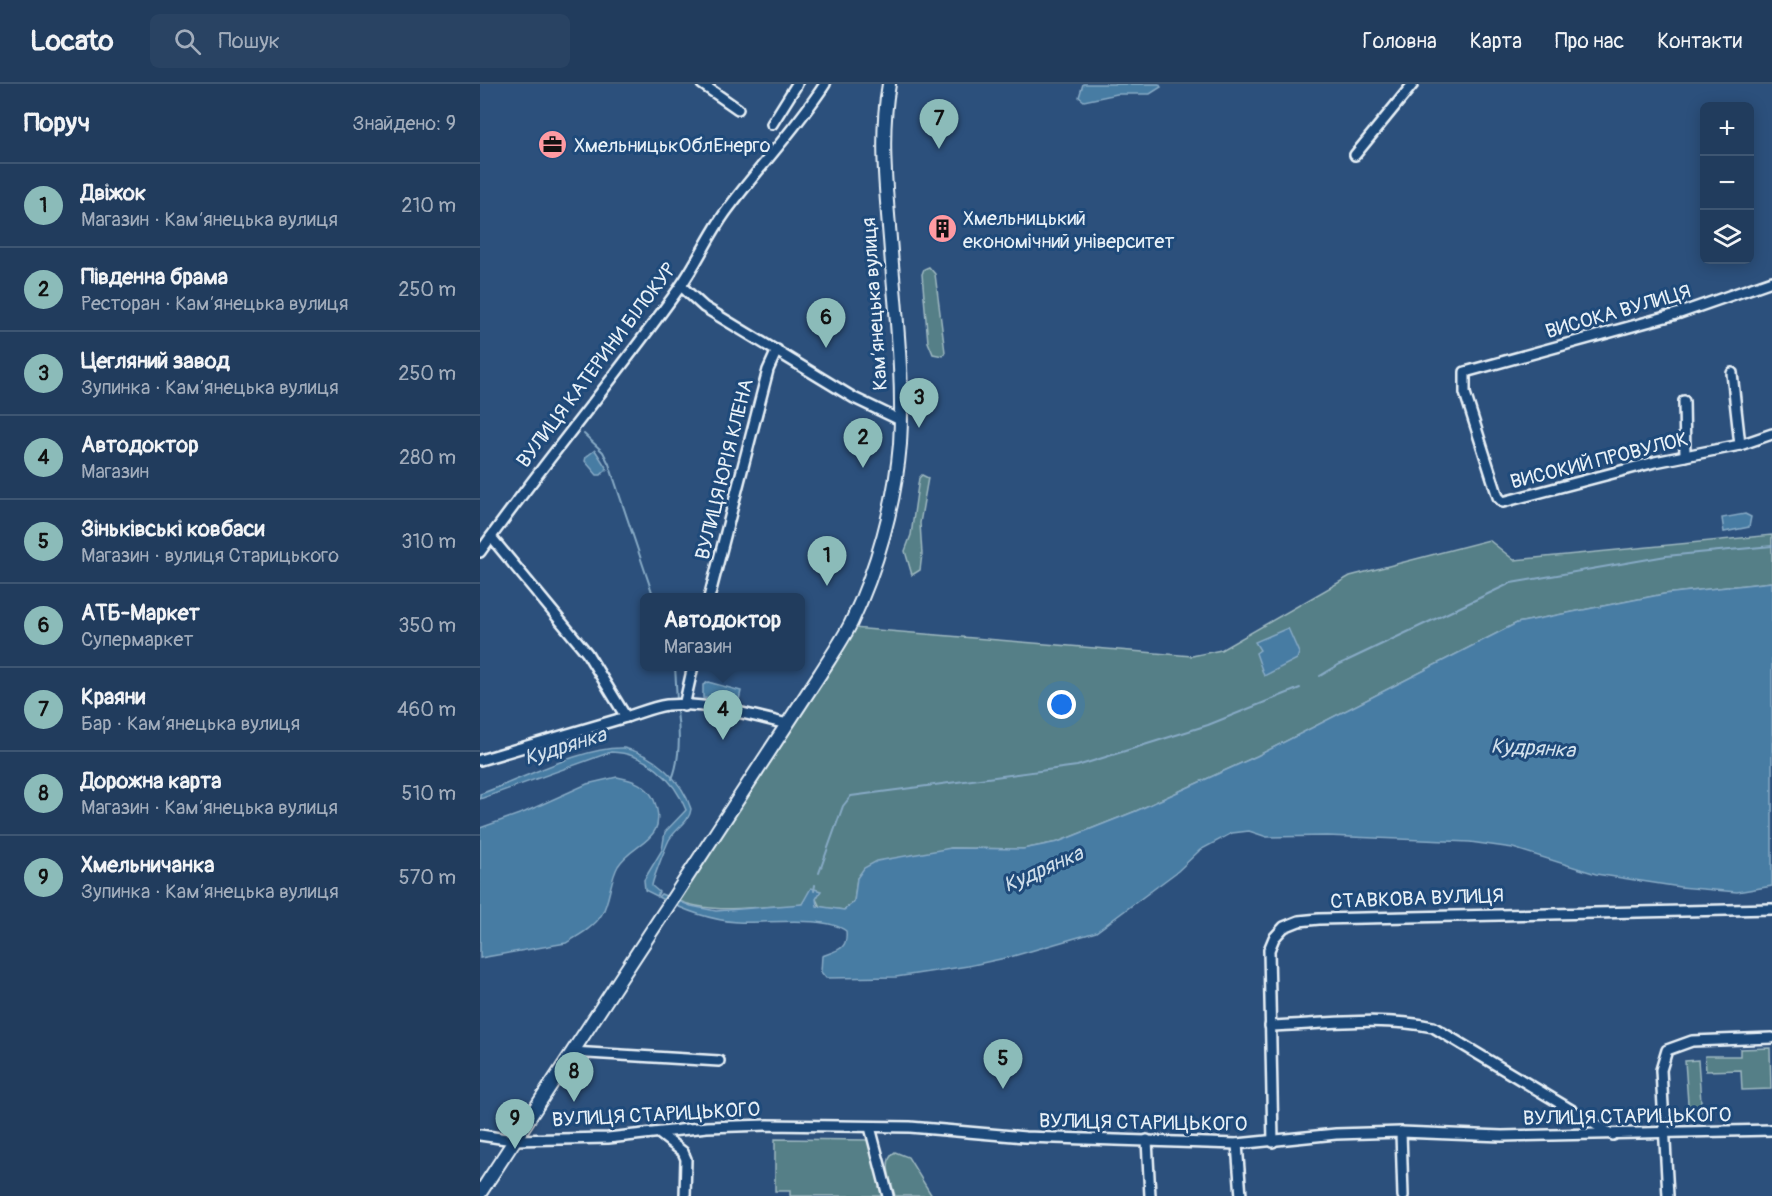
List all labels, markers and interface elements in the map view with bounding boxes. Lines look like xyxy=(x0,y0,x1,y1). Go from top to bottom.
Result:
search box xyxy=(150,14,570,68)
text: Locato xyxy=(30,24,114,59)
icon: search xyxy=(171,25,204,58)
text: Пошук xyxy=(219,27,280,55)
text: Головна xyxy=(1363,28,1437,55)
text: Карта xyxy=(1470,28,1522,55)
text: Про нас xyxy=(1555,28,1624,55)
text: Контакти xyxy=(1657,28,1742,55)
pin: 7 xyxy=(920,100,958,149)
map controls xyxy=(1700,102,1754,264)
button: + xyxy=(1700,102,1754,156)
text: Поруч xyxy=(24,107,90,139)
text: Знайдено: 9 xyxy=(353,111,456,136)
office icon: ХмельницькОблЕнерго xyxy=(537,129,569,161)
place label: ХмельницькОблЕнерго xyxy=(574,133,771,158)
button: − xyxy=(1700,156,1754,210)
text: Двіжок xyxy=(81,179,146,207)
text: 1 xyxy=(40,193,47,218)
text: 210 m xyxy=(401,193,456,218)
place label: Хмельницький економічний університет xyxy=(963,206,1174,254)
text: Магазин · Камʼянецька вулиця xyxy=(81,207,338,232)
button: layers xyxy=(1700,210,1754,264)
building icon: Хмельницький економічний університет xyxy=(926,213,958,245)
street label: Камʼянецька вулиця xyxy=(856,217,893,391)
street label: ВУЛИЦЯ КАТЕРИНИ БІЛОКУР xyxy=(511,258,682,473)
text: Південна брама xyxy=(81,263,228,291)
text: 2 xyxy=(38,277,49,302)
text: 250 m xyxy=(398,277,456,302)
street label: ВИСОКА ВУЛИЦЯ xyxy=(1542,279,1694,344)
text: Ресторан · Камʼянецька вулиця xyxy=(81,291,349,316)
pin: 6 xyxy=(806,298,846,348)
text: Цегляний завод xyxy=(81,347,230,375)
text: 3 xyxy=(38,361,49,386)
text: 250 m xyxy=(398,361,456,386)
text: Зупинка · Камʼянецька вулиця xyxy=(81,375,339,400)
street label: ВУЛИЦЯ ЮРІЯ КЛЕНА xyxy=(690,376,759,562)
pin: 3 xyxy=(900,378,938,428)
pin: 2 xyxy=(844,418,883,468)
street label: ВИСОКИЙ ПРОВУЛОК xyxy=(1508,426,1691,495)
text: Автодоктор xyxy=(81,431,199,459)
text: 4 xyxy=(38,445,49,470)
text: 280 m xyxy=(399,445,456,470)
text: Магазин xyxy=(81,459,149,484)
text: Зіньківські ковбаси xyxy=(81,515,264,543)
text: 5 xyxy=(38,529,49,554)
text: 310 m xyxy=(401,529,456,554)
pin: 1 xyxy=(808,536,846,586)
text: Магазин · вулиця Старицького xyxy=(81,543,339,568)
popup xyxy=(640,593,805,671)
text: АТБ-Маркет xyxy=(81,599,200,627)
text: Автодоктор xyxy=(664,606,781,634)
text: 6 xyxy=(38,613,49,638)
text: 350 m xyxy=(398,613,456,638)
text: Супермаркет xyxy=(81,627,193,652)
text: Магазин xyxy=(664,634,732,659)
text: Краяни xyxy=(81,683,145,711)
pin: 4 xyxy=(704,690,742,740)
your location xyxy=(1047,690,1076,719)
text: 7 xyxy=(38,697,49,722)
text: 460 m xyxy=(397,697,456,722)
text: Бар · Камʼянецька вулиця xyxy=(81,711,300,736)
water label: Кудрянка xyxy=(521,721,611,772)
water label: Кудрянка xyxy=(1490,733,1577,764)
text: Дорожна карта xyxy=(81,767,222,795)
text: 8 xyxy=(38,781,49,806)
text: 510 m xyxy=(402,781,456,806)
text: Магазин · Камʼянецька вулиця xyxy=(81,795,338,820)
water label: Кудрянка xyxy=(999,839,1088,899)
text: Хмельничанка xyxy=(81,851,215,879)
text: 9 xyxy=(38,865,49,890)
text: 570 m xyxy=(399,865,456,890)
text: Зупинка · Камʼянецька вулиця xyxy=(81,879,339,904)
street label: СТАВКОВА ВУЛИЦЯ xyxy=(1330,883,1504,914)
pin: 5 xyxy=(984,1040,1022,1089)
pin: 8 xyxy=(554,1052,593,1102)
street label: ВУЛИЦЯ СТАРИЦЬКОГО xyxy=(551,1097,761,1132)
pin: 9 xyxy=(495,1100,534,1149)
street label: ВУЛИЦЯ СТАРИЦЬКОГО xyxy=(1523,1102,1731,1131)
street label: ВУЛИЦЯ СТАРИЦЬКОГО xyxy=(1039,1108,1247,1137)

